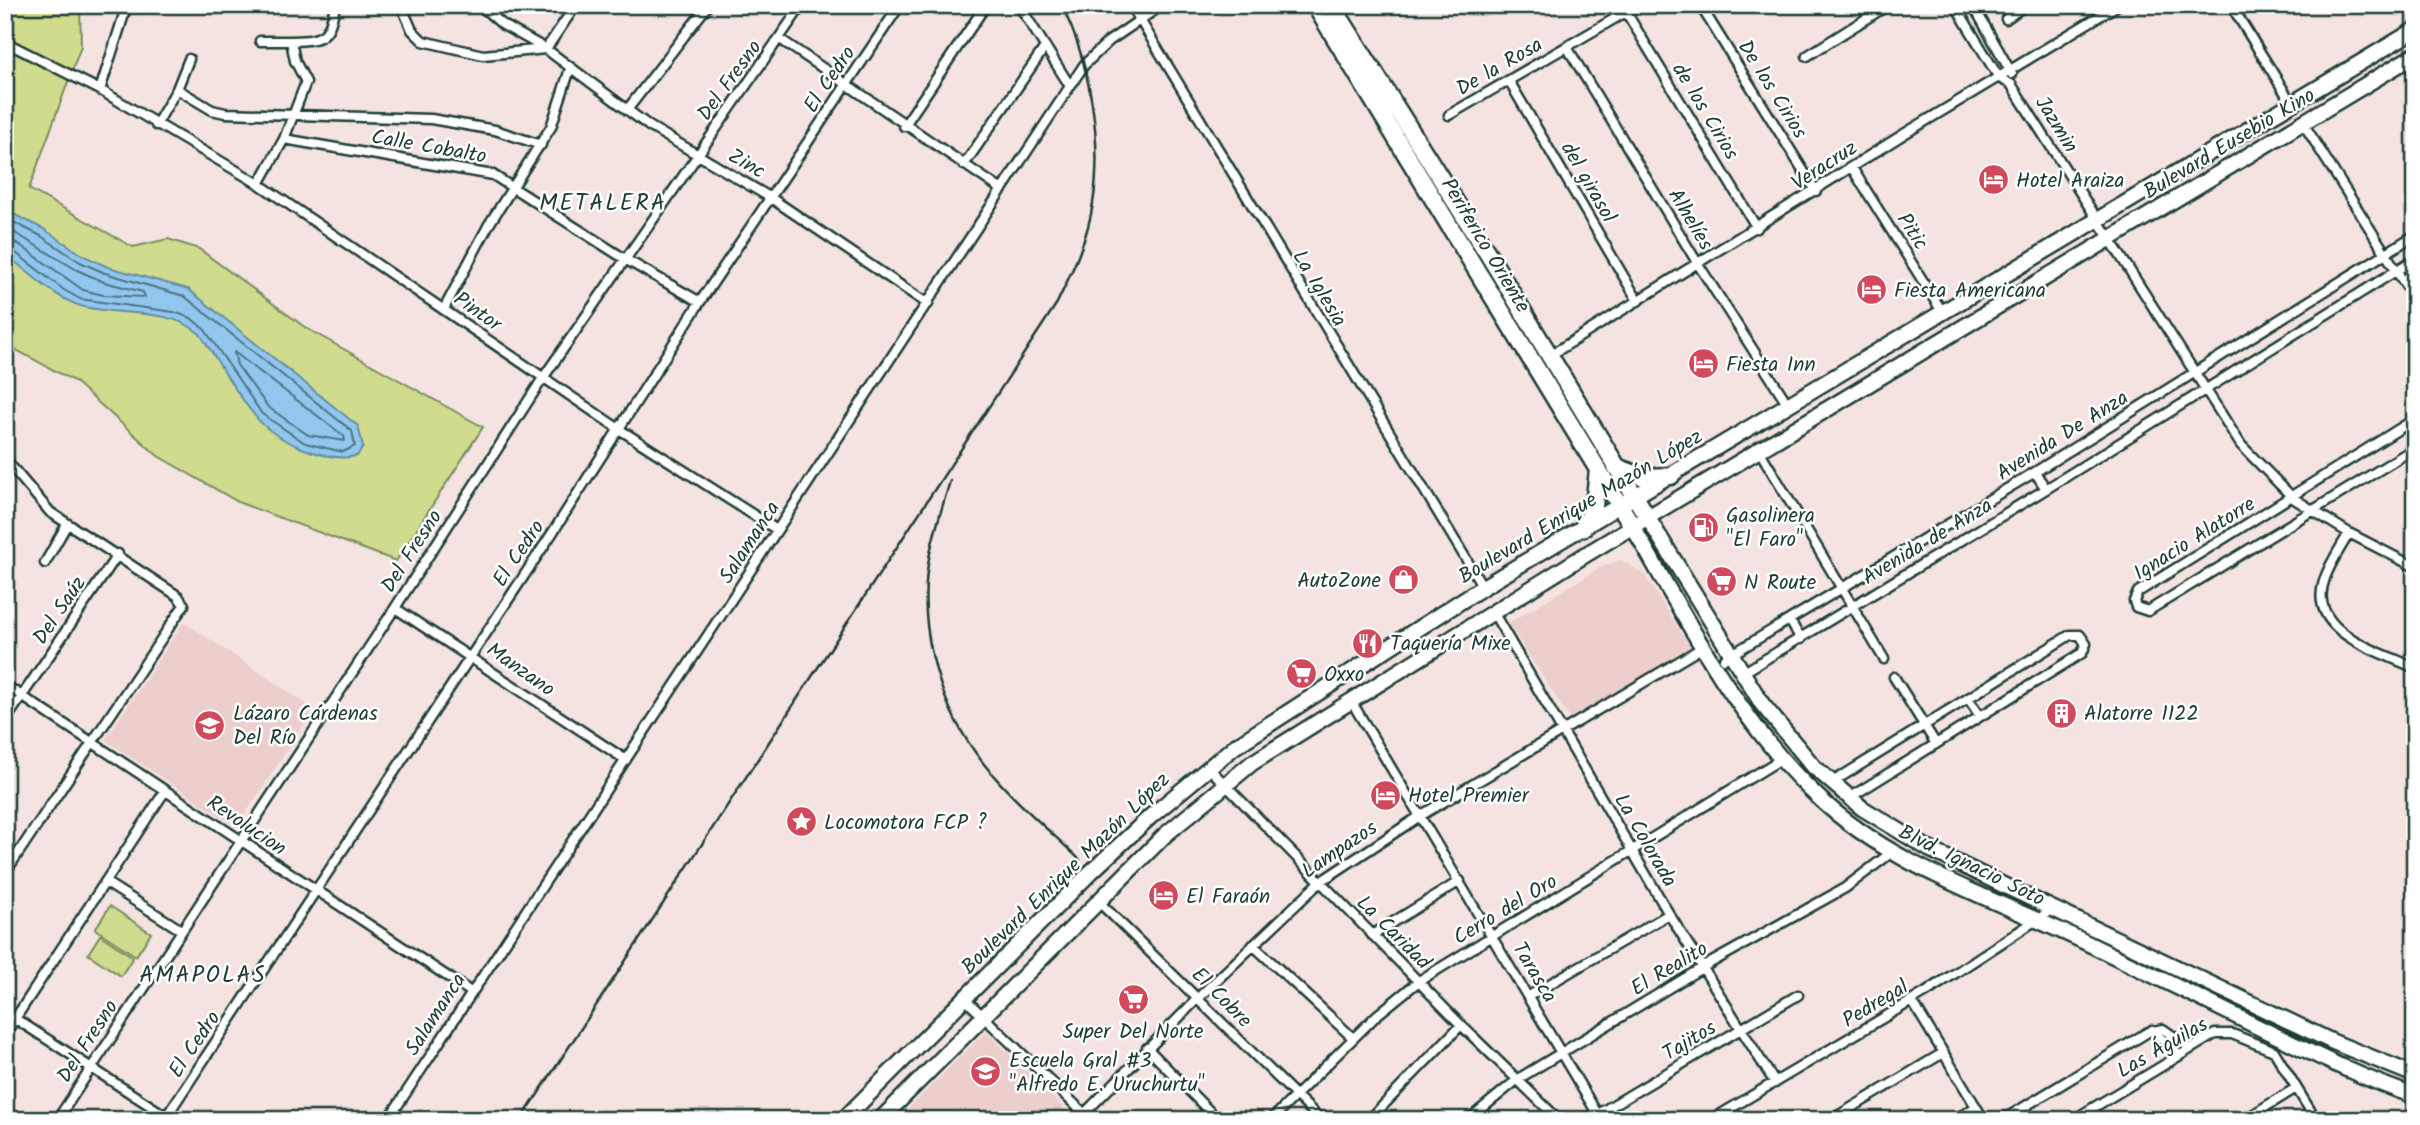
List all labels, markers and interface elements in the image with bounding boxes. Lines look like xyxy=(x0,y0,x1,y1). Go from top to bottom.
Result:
street label: De la Rosa xyxy=(1450,29,1549,105)
street label: Del Fresno xyxy=(689,33,771,128)
street label: De los Cirios xyxy=(1728,34,1815,146)
street label: El Cedro xyxy=(796,40,865,120)
street label: de los Cirios xyxy=(1663,57,1747,167)
street label: Bulevard Eusebio Kino xyxy=(2137,80,2322,209)
street label: Jazmin xyxy=(2025,90,2086,160)
street label: Calle Cobalto xyxy=(369,121,489,174)
street label: Veracruz xyxy=(1785,133,1864,200)
street label: del girasol xyxy=(1551,136,1624,229)
street label: Zinc xyxy=(721,140,771,188)
hotel icon: Hotel Araiza xyxy=(1976,163,2010,197)
place label: Hotel Araiza xyxy=(2016,165,2124,198)
street label: Periferico Oriente xyxy=(1431,172,1538,320)
street label: Alhelíes xyxy=(1658,182,1721,257)
district label: METALERA xyxy=(539,186,667,222)
street label: Pitic xyxy=(1887,207,1936,257)
street label: La Iglesia xyxy=(1283,244,1355,334)
hotel icon: Fiesta Americana xyxy=(1854,273,1888,307)
place label: Fiesta Americana xyxy=(1894,275,2046,308)
street label: Pintor xyxy=(446,284,509,341)
hotel icon: Fiesta Inn xyxy=(1686,347,1720,381)
place label: Fiesta Inn xyxy=(1726,349,1816,382)
street label: Avenida De Anza xyxy=(1990,382,2135,490)
street label: Boulevard Enrique Mazón López xyxy=(1452,421,1709,594)
street label: Ignacio Alatorre xyxy=(2127,488,2263,590)
street label: Avenida de Anza xyxy=(1856,490,1999,594)
street label: Salamanca xyxy=(711,495,789,591)
place label: Gasolinera "El Faro" xyxy=(1726,500,1815,557)
street label: Del Fresno xyxy=(373,504,452,600)
fuel station icon: Gasolinera "El Faro" xyxy=(1686,510,1720,544)
street label: El Cedro xyxy=(485,514,554,594)
shop icon: AutoZone xyxy=(1387,563,1421,597)
place label: AutoZone xyxy=(1297,565,1382,598)
supermarket icon: N Route xyxy=(1704,565,1738,599)
place label: N Route xyxy=(1744,567,1817,600)
street label: Del Saúz xyxy=(25,570,95,652)
restaurant icon: Taquería Mixe xyxy=(1350,626,1384,660)
place label: Taquería Mixe xyxy=(1390,628,1511,661)
street label: Manzano xyxy=(479,635,561,706)
supermarket icon: Oxxo xyxy=(1284,657,1318,691)
place label: Oxxo xyxy=(1324,659,1364,692)
building icon: Alatorre 1122 xyxy=(2044,696,2078,730)
place label: Lázaro Cárdenas Del Río xyxy=(233,698,378,755)
place label: Alatorre 1122 xyxy=(2084,698,2199,731)
school or university icon: Lázaro Cárdenas Del Río xyxy=(193,708,227,742)
street label: Boulevard Enrique Mazón López xyxy=(954,765,1178,983)
hotel icon: Hotel Premier xyxy=(1368,778,1402,812)
place label: Hotel Premier xyxy=(1408,780,1530,813)
street label: Revolucion xyxy=(199,787,293,865)
street label: La Colorada xyxy=(1605,788,1685,894)
place icon: Locomotora FCP ? xyxy=(784,805,818,839)
place label: Locomotora FCP ? xyxy=(824,807,987,840)
street label: Lampazos xyxy=(1295,813,1385,888)
street label: Blvd. Ignacio Soto xyxy=(1892,817,2050,916)
street label: Cerro del Oro xyxy=(1447,866,1564,954)
hotel icon: El Faraón xyxy=(1146,879,1180,913)
place label: El Faraón xyxy=(1186,881,1270,914)
street label: La Caridad xyxy=(1348,888,1439,979)
street label: El Realito xyxy=(1625,933,1715,1005)
street label: Tarasca xyxy=(1503,936,1565,1010)
district label: AMAPOLAS xyxy=(139,958,267,994)
street label: El Cobre xyxy=(1183,960,1260,1037)
street label: Salamanca xyxy=(397,967,475,1063)
street label: Pedregal xyxy=(1836,971,1915,1037)
supermarket icon: Super Del Norte xyxy=(1116,982,1150,1016)
street label: Del Fresno xyxy=(49,994,128,1090)
street label: El Cedro xyxy=(161,1005,230,1085)
street label: Las Águilas xyxy=(2111,1009,2215,1088)
street label: Tajitos xyxy=(1656,1012,1723,1070)
place label: Super Del Norte xyxy=(1063,1016,1204,1049)
place label: Escuela Gral #3 "Alfredo E. Uruchurtu" xyxy=(1009,1045,1205,1102)
school or university icon: Escuela Gral #3 "Alfredo E. Uruchurtu" xyxy=(969,1055,1003,1089)

